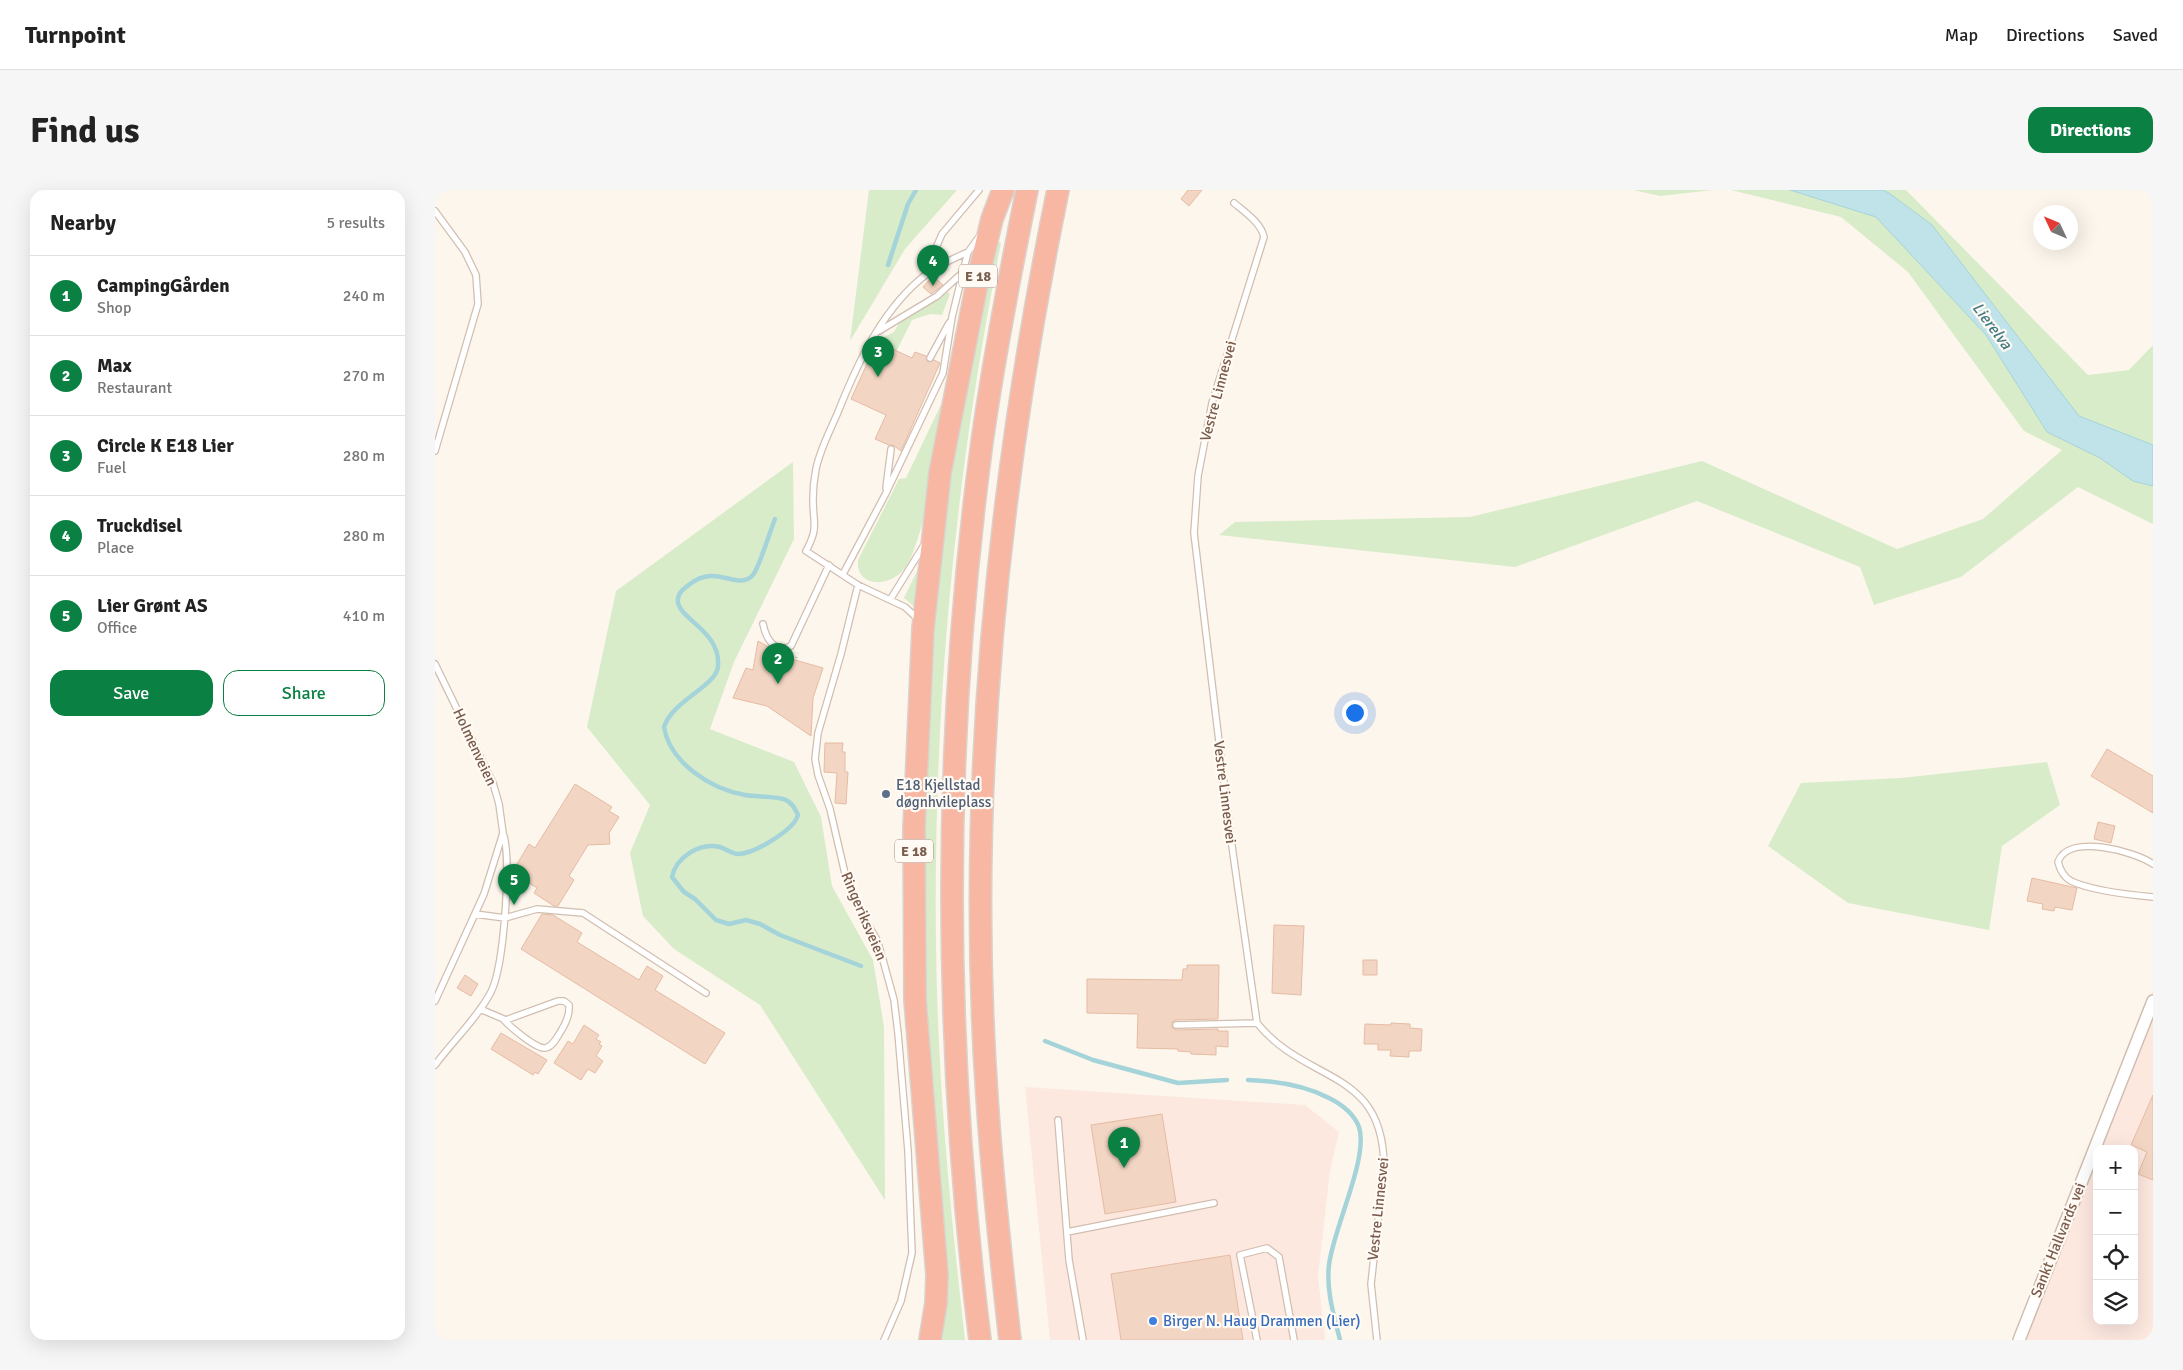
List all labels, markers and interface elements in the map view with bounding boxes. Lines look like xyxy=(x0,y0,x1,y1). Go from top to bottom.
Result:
text: Turnpoint xyxy=(25,20,126,50)
text: Map xyxy=(1945,24,1978,46)
text: Directions xyxy=(2006,24,2085,46)
text: Saved xyxy=(2113,24,2158,46)
button: Directions xyxy=(2028,107,2153,153)
text: Find us xyxy=(30,109,140,152)
north arrow xyxy=(2033,205,2078,250)
text: Nearby xyxy=(50,210,116,236)
text: 5 results xyxy=(326,213,385,233)
pin: 4 xyxy=(917,245,949,286)
road number: E 18 xyxy=(959,264,997,288)
text: CampingGården xyxy=(97,274,230,298)
text: 1 xyxy=(62,286,70,306)
text: 240 m xyxy=(343,286,385,306)
text: Shop xyxy=(97,298,131,318)
water label: Lierelva xyxy=(1968,298,2017,354)
pin: 3 xyxy=(862,336,894,377)
street label: Vestre Linnesvei xyxy=(1196,339,1240,443)
text: Max xyxy=(97,354,132,378)
text: 2 xyxy=(62,366,70,386)
text: 270 m xyxy=(343,366,385,386)
text: Restaurant xyxy=(97,378,172,398)
text: Circle K E18 Lier xyxy=(97,434,234,458)
text: 3 xyxy=(62,446,70,466)
text: 280 m xyxy=(343,446,385,466)
text: Fuel xyxy=(97,458,126,478)
text: Truckdisel xyxy=(97,514,182,538)
text: 4 xyxy=(62,526,70,546)
text: 280 m xyxy=(343,526,385,546)
text: Place xyxy=(97,538,134,558)
text: Lier Grønt AS xyxy=(97,594,208,618)
text: 5 xyxy=(62,606,70,626)
text: 410 m xyxy=(343,606,385,626)
text: Office xyxy=(97,618,137,638)
pin: 2 xyxy=(762,643,794,684)
button: Save xyxy=(50,670,213,716)
button: Share xyxy=(223,670,385,716)
your location xyxy=(1342,700,1368,726)
street label: Holmenveien xyxy=(449,705,501,789)
street label: Vestre Linnesvei xyxy=(1210,740,1240,844)
place label: E18 Kjellstad døgnhvileplass xyxy=(896,776,992,811)
marker: E18 Kjellstad døgnhvileplass xyxy=(880,788,892,800)
road number: E 18 xyxy=(895,839,933,862)
pin: 5 xyxy=(498,864,530,905)
street label: Ringeriksveien xyxy=(837,869,891,963)
pin: 1 xyxy=(1108,1127,1140,1168)
map controls xyxy=(2093,1145,2138,1325)
button: + xyxy=(2093,1145,2138,1190)
street label: Vestre Linnesvei xyxy=(1364,1157,1392,1261)
street label: Sankt Hallvards vei xyxy=(2027,1180,2089,1300)
button: − xyxy=(2093,1190,2138,1235)
button: locate xyxy=(2093,1235,2138,1280)
button: layers xyxy=(2093,1280,2138,1325)
place label: Birger N. Haug Drammen (Lier) xyxy=(1163,1312,1361,1330)
marker: Birger N. Haug Drammen (Lier) xyxy=(1147,1315,1159,1327)

